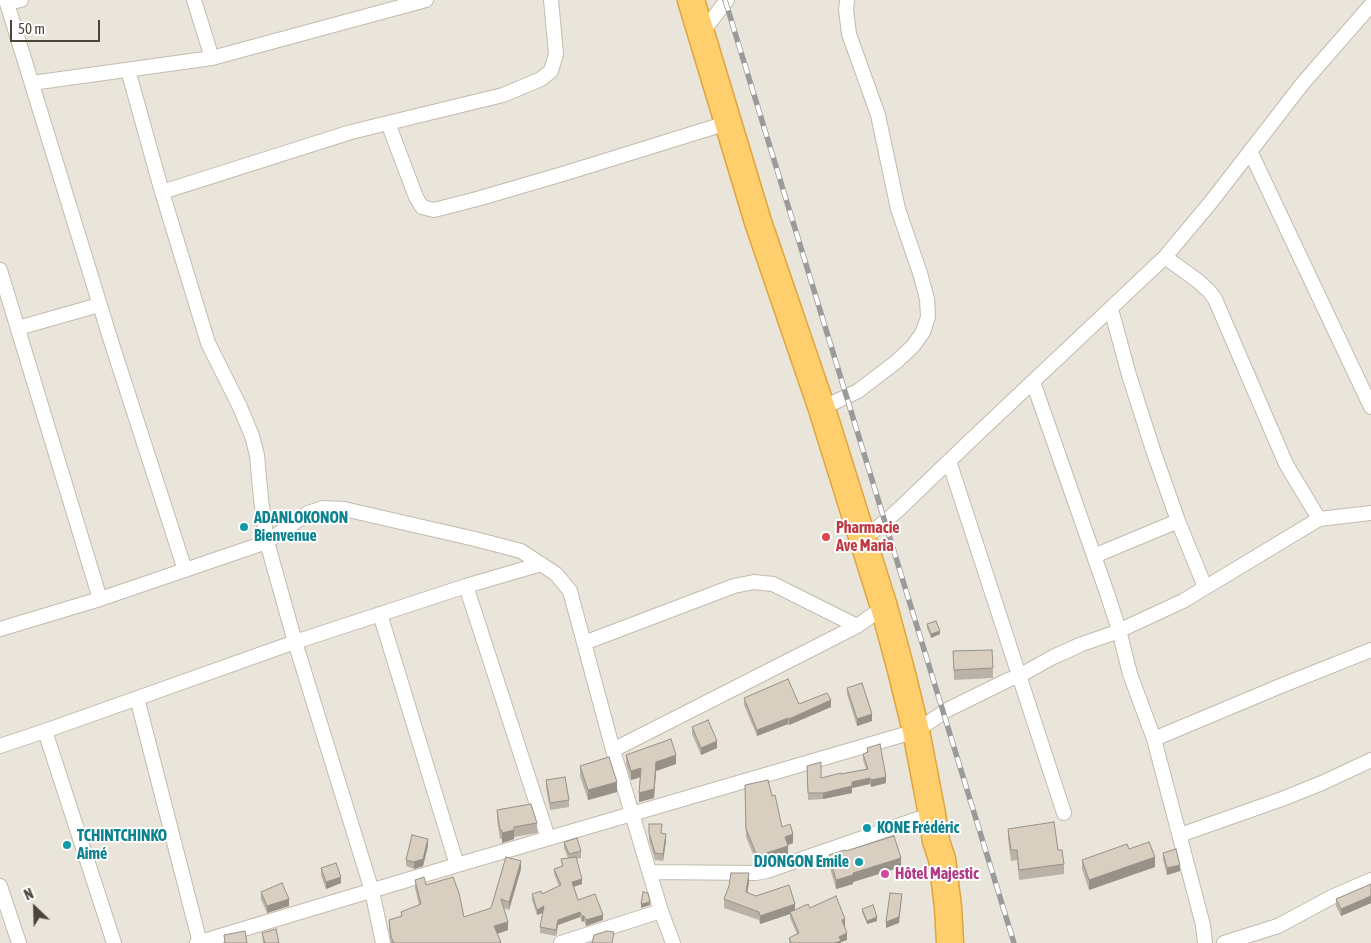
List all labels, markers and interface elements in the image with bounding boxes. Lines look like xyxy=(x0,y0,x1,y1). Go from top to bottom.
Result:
scale bar xyxy=(12,10,102,42)
text: 50 m xyxy=(18,20,45,37)
place label: ADANLOKONON Bienvenue xyxy=(254,508,348,546)
place label: Pharmacie Ave Maria xyxy=(836,518,900,556)
marker: ADANLOKONON Bienvenue xyxy=(238,521,250,533)
marker: Pharmacie Ave Maria xyxy=(820,531,832,543)
place label: KONE Frédéric xyxy=(877,818,959,838)
marker: KONE Frédéric xyxy=(861,822,873,834)
place label: TCHINTCHINKO Aimé xyxy=(77,826,167,864)
marker: TCHINTCHINKO Aimé xyxy=(61,839,73,851)
place label: DJONGON Emile xyxy=(754,852,849,872)
marker: DJONGON Emile xyxy=(853,856,865,868)
place label: Hôtel Majestic xyxy=(895,864,979,884)
marker: Hôtel Majestic xyxy=(879,868,891,880)
north arrow xyxy=(10,883,60,933)
text: N xyxy=(22,885,36,903)

